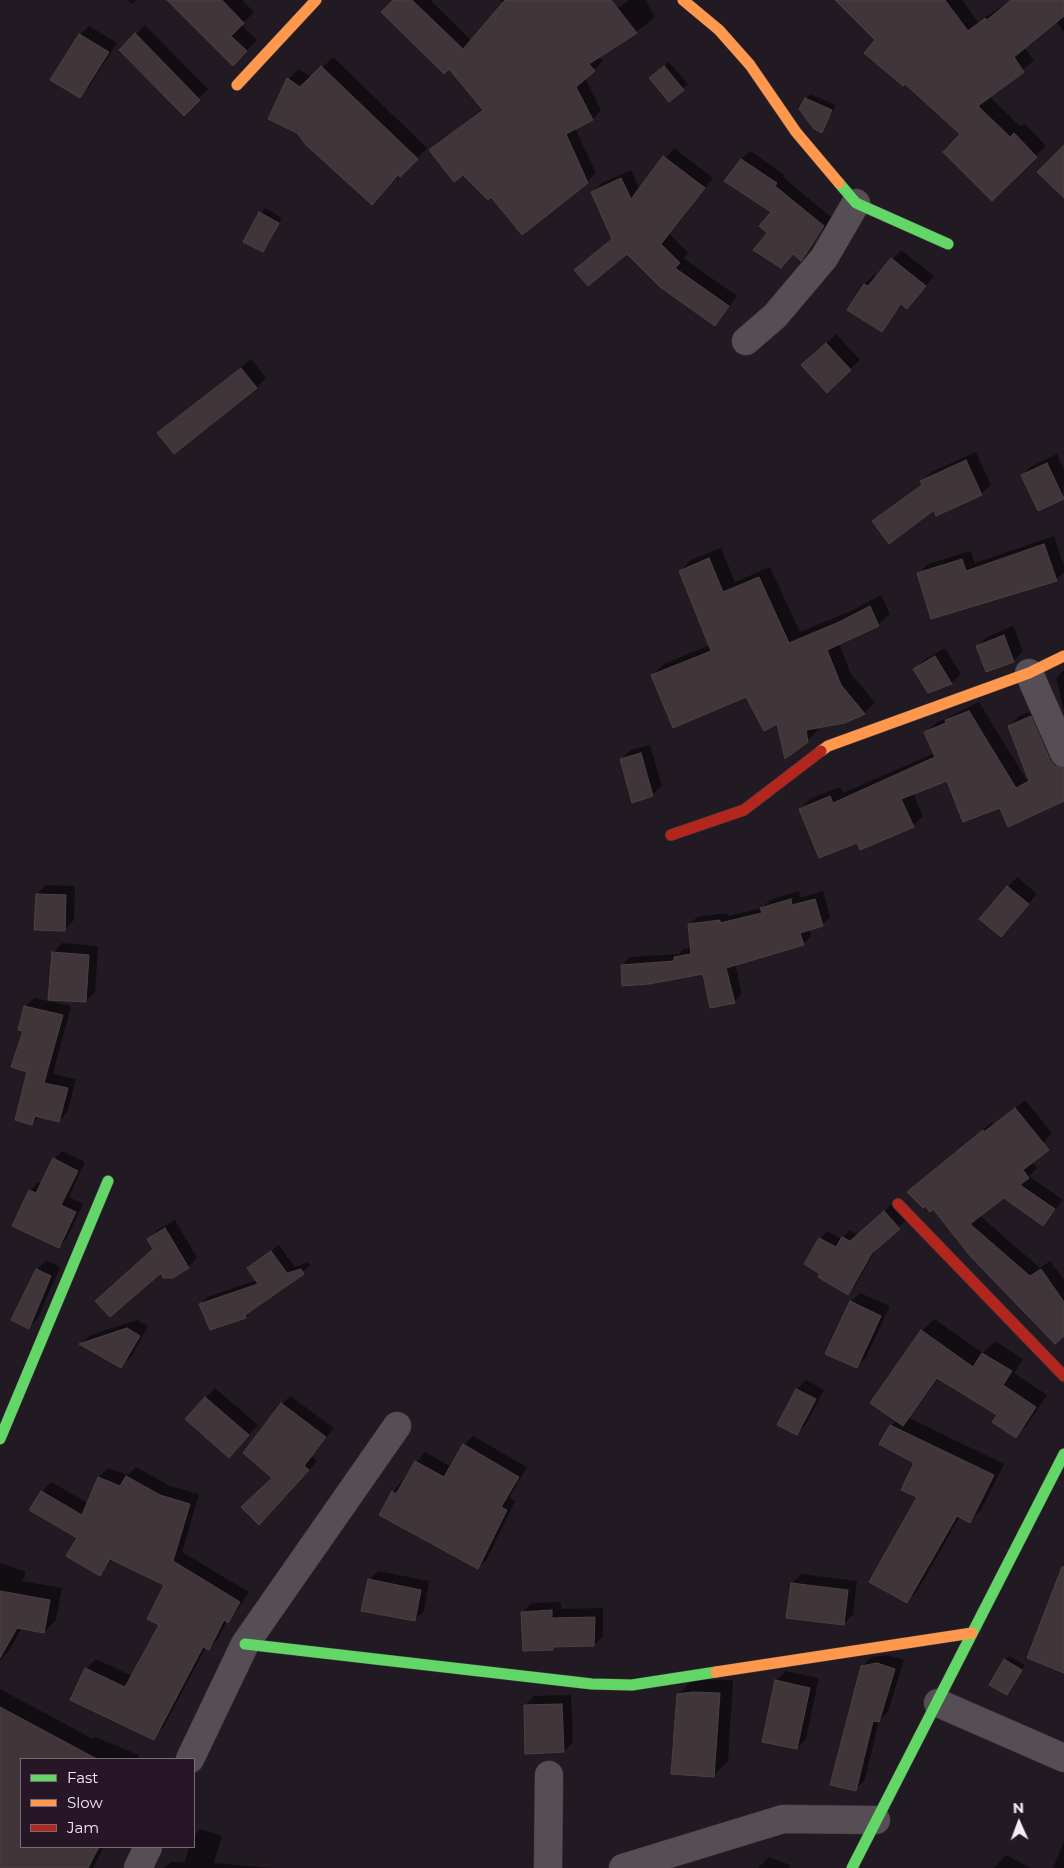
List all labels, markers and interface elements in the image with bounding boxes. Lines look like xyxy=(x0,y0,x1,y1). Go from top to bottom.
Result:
legend xyxy=(20,1758,195,1848)
text: Fast xyxy=(67,1768,98,1787)
text: Slow xyxy=(67,1793,103,1812)
north arrow xyxy=(994,1798,1044,1848)
text: N xyxy=(1013,1799,1024,1817)
text: Jam xyxy=(67,1818,99,1837)

